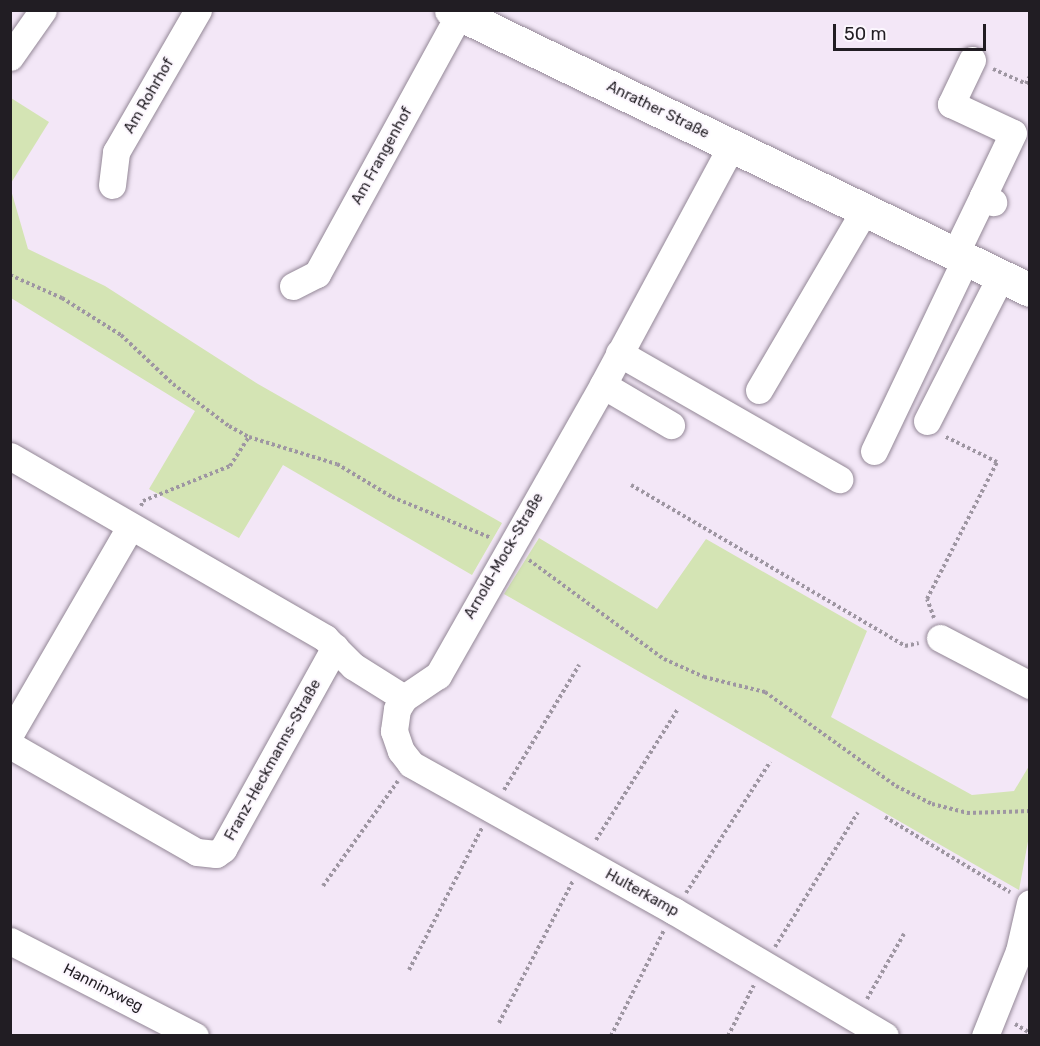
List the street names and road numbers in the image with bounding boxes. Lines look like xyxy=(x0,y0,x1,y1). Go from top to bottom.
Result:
street label: Am Rohrhof xyxy=(120,55,178,137)
street label: Anrather Straße xyxy=(604,77,712,143)
street label: Am Frangenhof xyxy=(348,104,416,208)
street label: Arnold-Mock-Straße xyxy=(461,490,547,622)
street label: Franz-Heckmanns-Straße xyxy=(221,676,325,844)
street label: Hulterkamp xyxy=(602,865,682,921)
street label: Hanninxweg xyxy=(60,960,146,1016)

